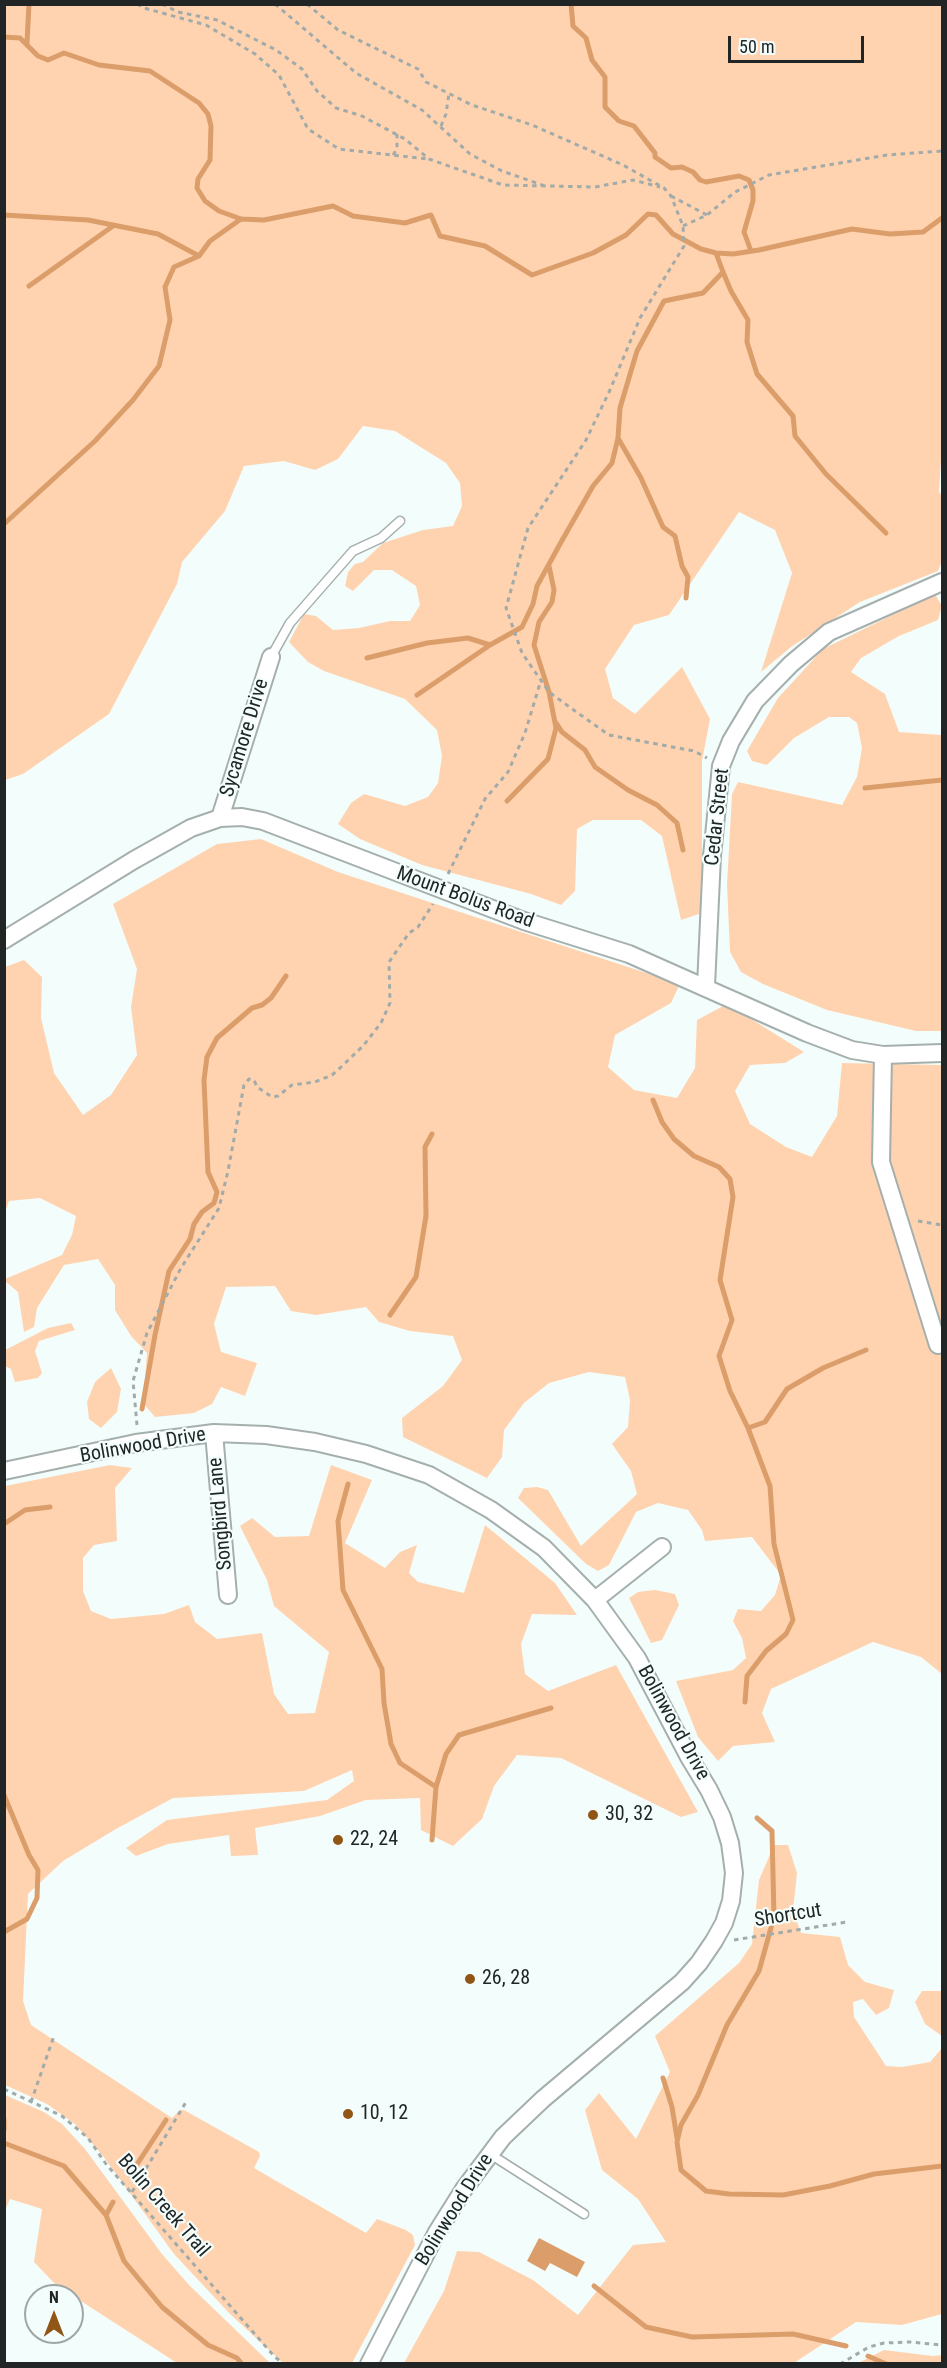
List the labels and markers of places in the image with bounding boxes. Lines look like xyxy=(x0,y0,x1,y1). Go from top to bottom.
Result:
place label: 30, 32 xyxy=(605,1803,653,1827)
marker: 30, 32 xyxy=(586,1808,600,1822)
place label: 22, 24 xyxy=(350,1828,398,1852)
marker: 22, 24 xyxy=(331,1833,345,1847)
place label: 26, 28 xyxy=(482,1967,530,1991)
marker: 26, 28 xyxy=(463,1972,477,1986)
place label: 10, 12 xyxy=(360,2102,408,2126)
marker: 10, 12 xyxy=(341,2107,355,2121)

